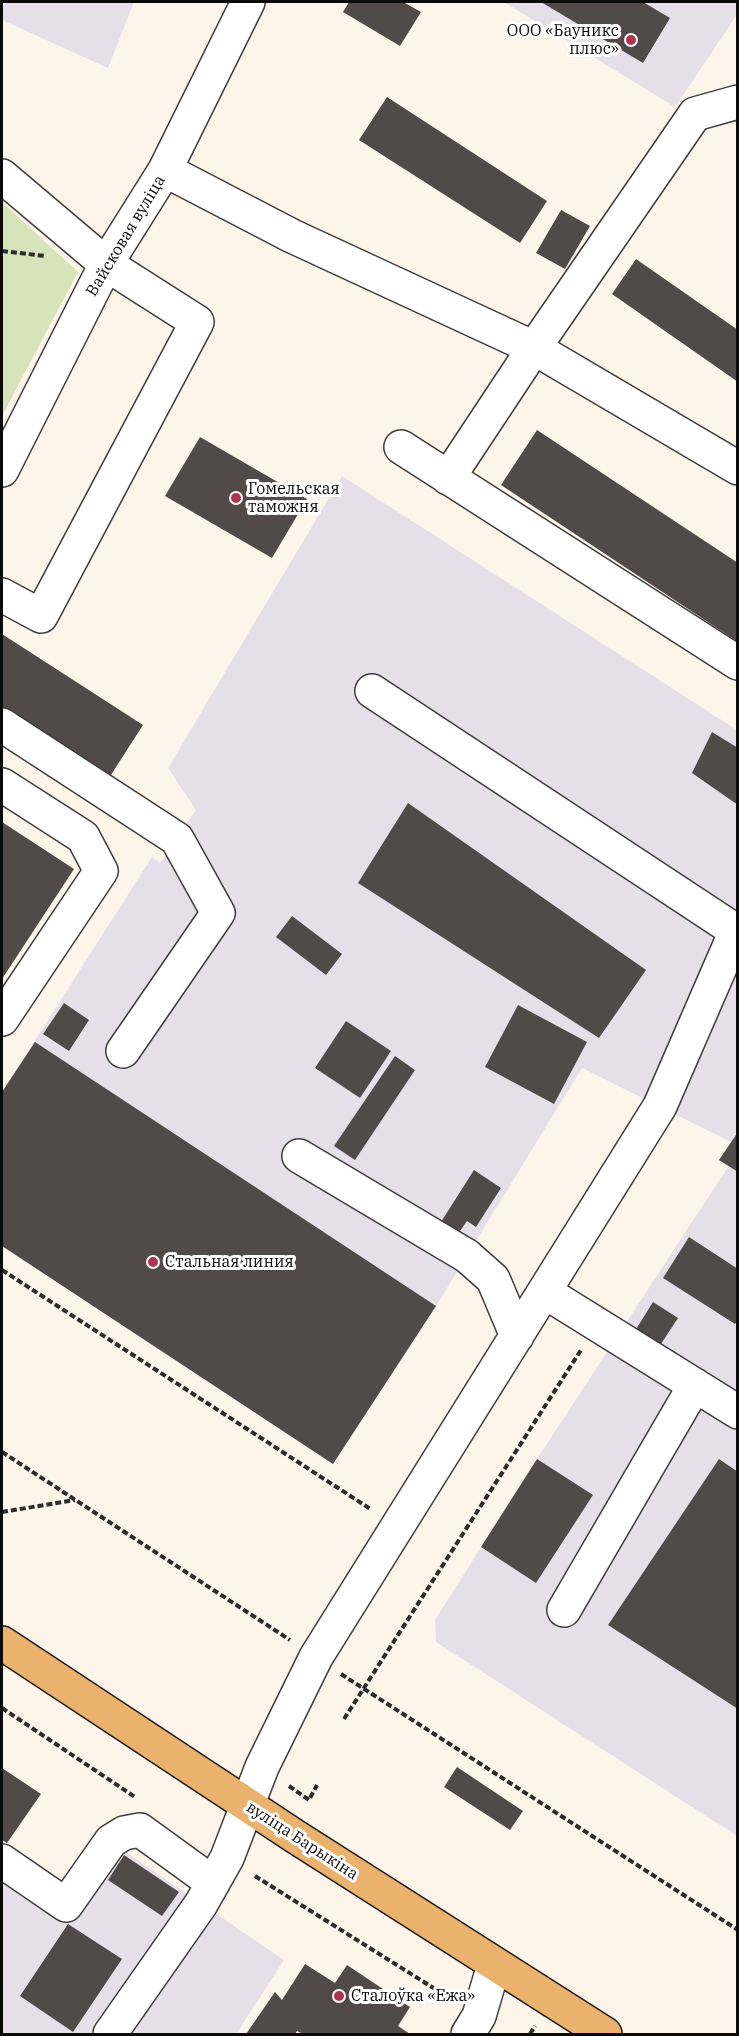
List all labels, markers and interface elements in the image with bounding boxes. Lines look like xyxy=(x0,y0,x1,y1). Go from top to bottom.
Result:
place label: ООО «Бауникс плюс» xyxy=(507,21,619,59)
marker: ООО «Бауникс плюс» xyxy=(624,33,638,47)
street label: Вайсковая вуліца xyxy=(82,172,170,300)
place label: Гомельская таможня xyxy=(248,479,340,517)
marker: Гомельская таможня xyxy=(229,491,243,505)
place label: Стальная линия xyxy=(165,1252,294,1272)
marker: Стальная линия xyxy=(146,1255,160,1269)
street label: вуліца Барыкіна xyxy=(243,1798,361,1884)
place label: Сталоўка «Ежа» xyxy=(351,1986,475,2006)
marker: Сталоўка «Ежа» xyxy=(332,1989,346,2003)

